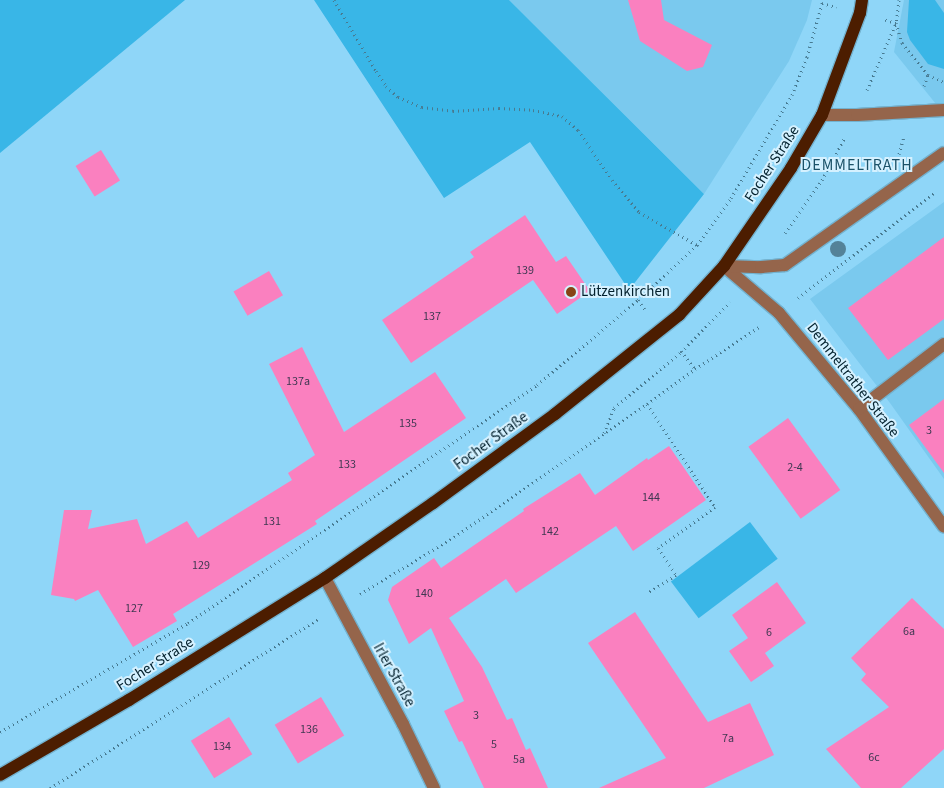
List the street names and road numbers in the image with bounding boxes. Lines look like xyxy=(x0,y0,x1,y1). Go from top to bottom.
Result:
street label: Focher Straße xyxy=(741,123,803,205)
street label: Demmeltrather Straße xyxy=(803,319,903,441)
street label: Focher Straße xyxy=(450,408,532,474)
street label: Focher Straße xyxy=(113,633,197,695)
street label: Irler Straße xyxy=(369,640,419,710)

